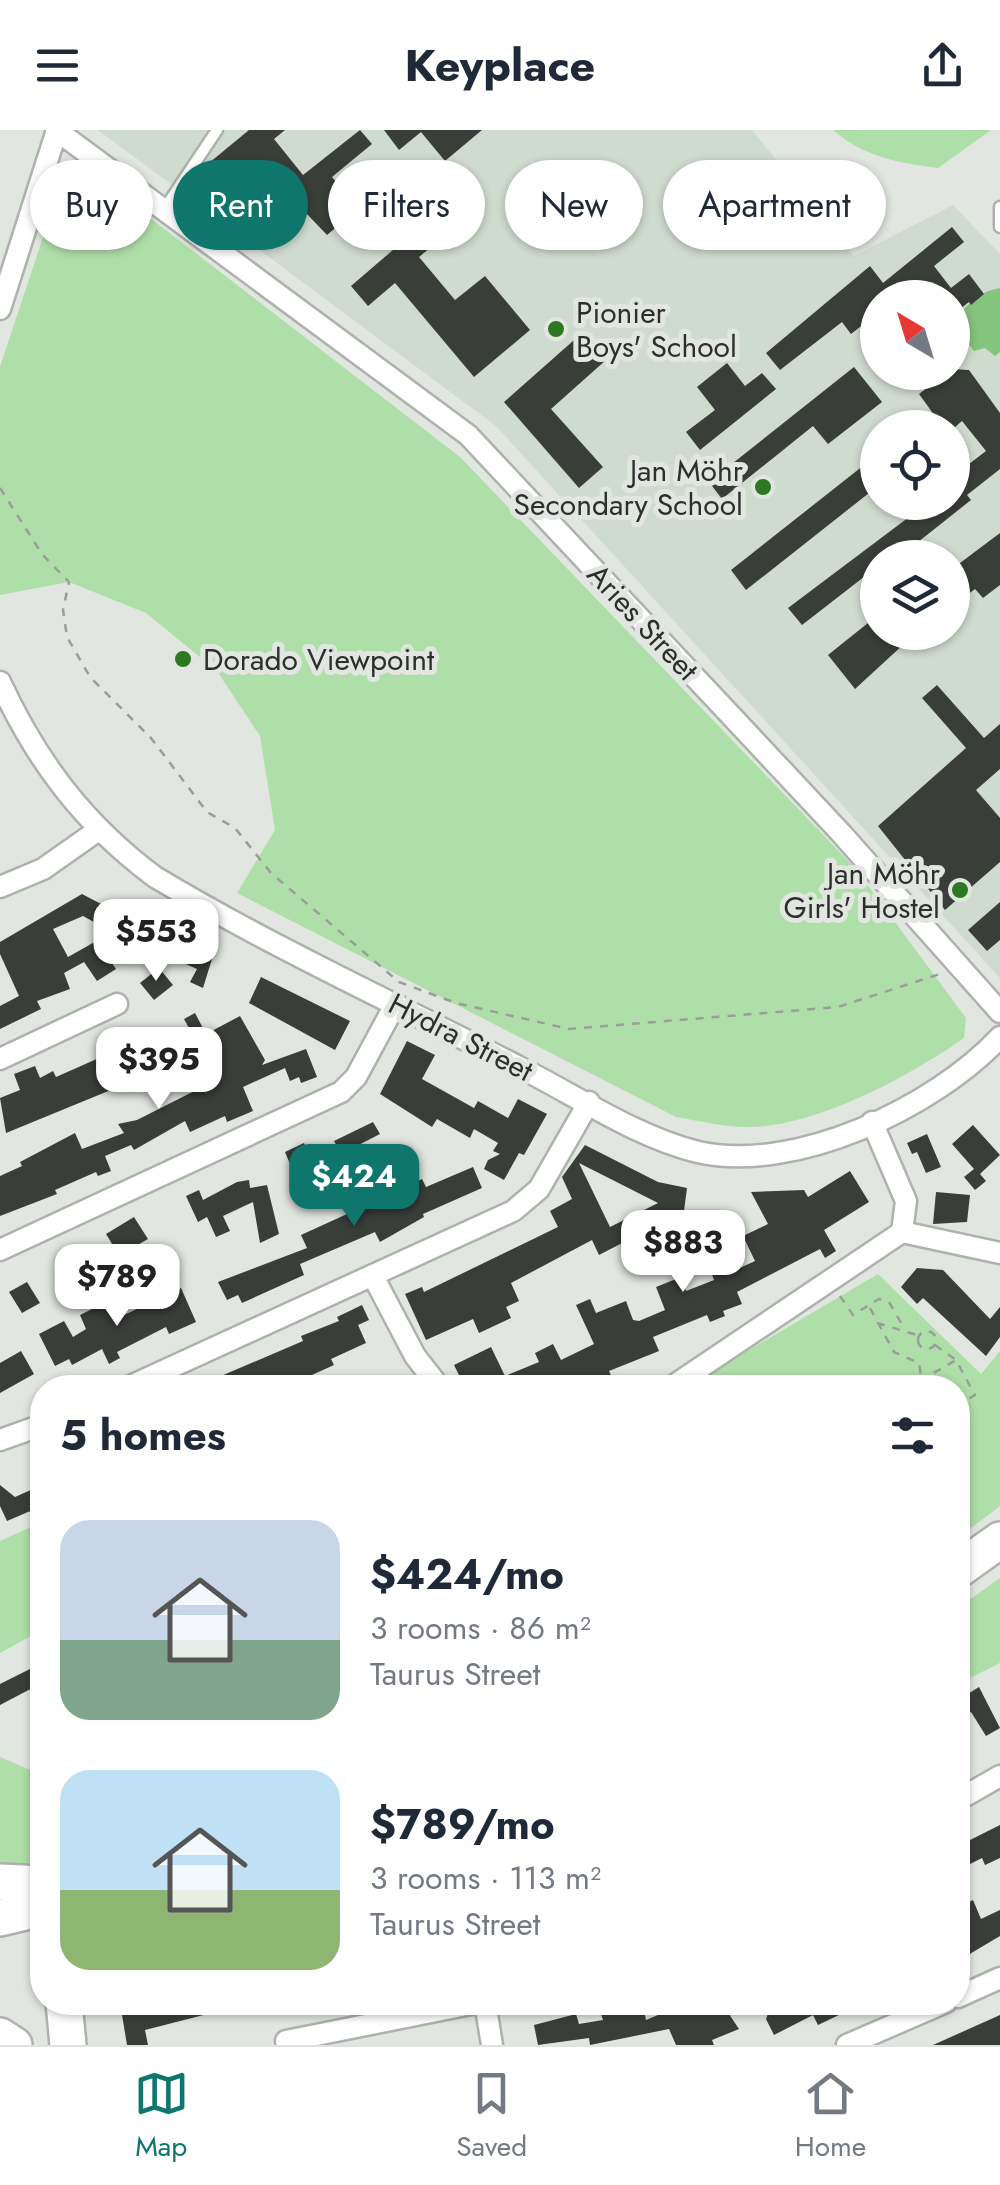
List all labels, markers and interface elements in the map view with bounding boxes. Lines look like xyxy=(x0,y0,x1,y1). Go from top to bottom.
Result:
text: Keyplace xyxy=(405,33,595,98)
icon: menu xyxy=(30,38,85,93)
icon: share xyxy=(915,38,970,93)
chip: Buy xyxy=(30,160,153,250)
chip: Rent xyxy=(173,160,308,250)
chip: Filters xyxy=(328,160,485,250)
chip: New xyxy=(505,160,643,250)
chip: Apartment xyxy=(663,160,886,250)
north arrow xyxy=(860,280,970,390)
map controls xyxy=(860,280,970,650)
place label: Pionier Boys' School xyxy=(576,291,737,368)
marker: Pionier Boys' School xyxy=(545,318,567,340)
button: locate xyxy=(860,410,970,520)
place label: Jan Möhr Secondary School xyxy=(514,449,744,526)
marker: Jan Möhr Secondary School xyxy=(752,476,774,498)
button: layers xyxy=(860,540,970,650)
street label: Aries Street xyxy=(577,554,709,691)
place label: Dorado Viewpoint xyxy=(203,638,435,681)
marker: Dorado Viewpoint xyxy=(172,648,194,670)
place label: Jan Möhr Girls' Hostel xyxy=(784,852,941,929)
marker: Jan Möhr Girls' Hostel xyxy=(949,879,971,901)
pin: $553 xyxy=(97,899,215,984)
text: $553 xyxy=(115,908,197,954)
street label: Hydra Street xyxy=(381,982,541,1092)
pin: $395 xyxy=(100,1027,218,1112)
text: $395 xyxy=(118,1036,200,1082)
pin: $424 xyxy=(295,1144,413,1229)
text: $424 xyxy=(311,1153,397,1199)
pin: $883 xyxy=(624,1210,742,1295)
text: $883 xyxy=(643,1219,723,1265)
pin: $789 xyxy=(58,1244,176,1329)
text: $789 xyxy=(77,1253,157,1299)
text: 5 homes xyxy=(60,1405,226,1466)
icon: filters xyxy=(885,1408,940,1463)
text: $424/mo xyxy=(370,1544,564,1605)
icon: home xyxy=(140,1560,260,1680)
text: 3 rooms · 86 m² xyxy=(370,1605,591,1651)
text: Taurus Street xyxy=(370,1651,541,1697)
text: $789/mo xyxy=(370,1794,555,1855)
icon: home xyxy=(140,1810,260,1930)
text: 3 rooms · 113 m² xyxy=(370,1855,601,1901)
text: Taurus Street xyxy=(370,1901,541,1947)
tab: Map xyxy=(134,2066,189,2167)
tab: Saved xyxy=(456,2066,527,2167)
tab: Home xyxy=(795,2066,866,2167)

